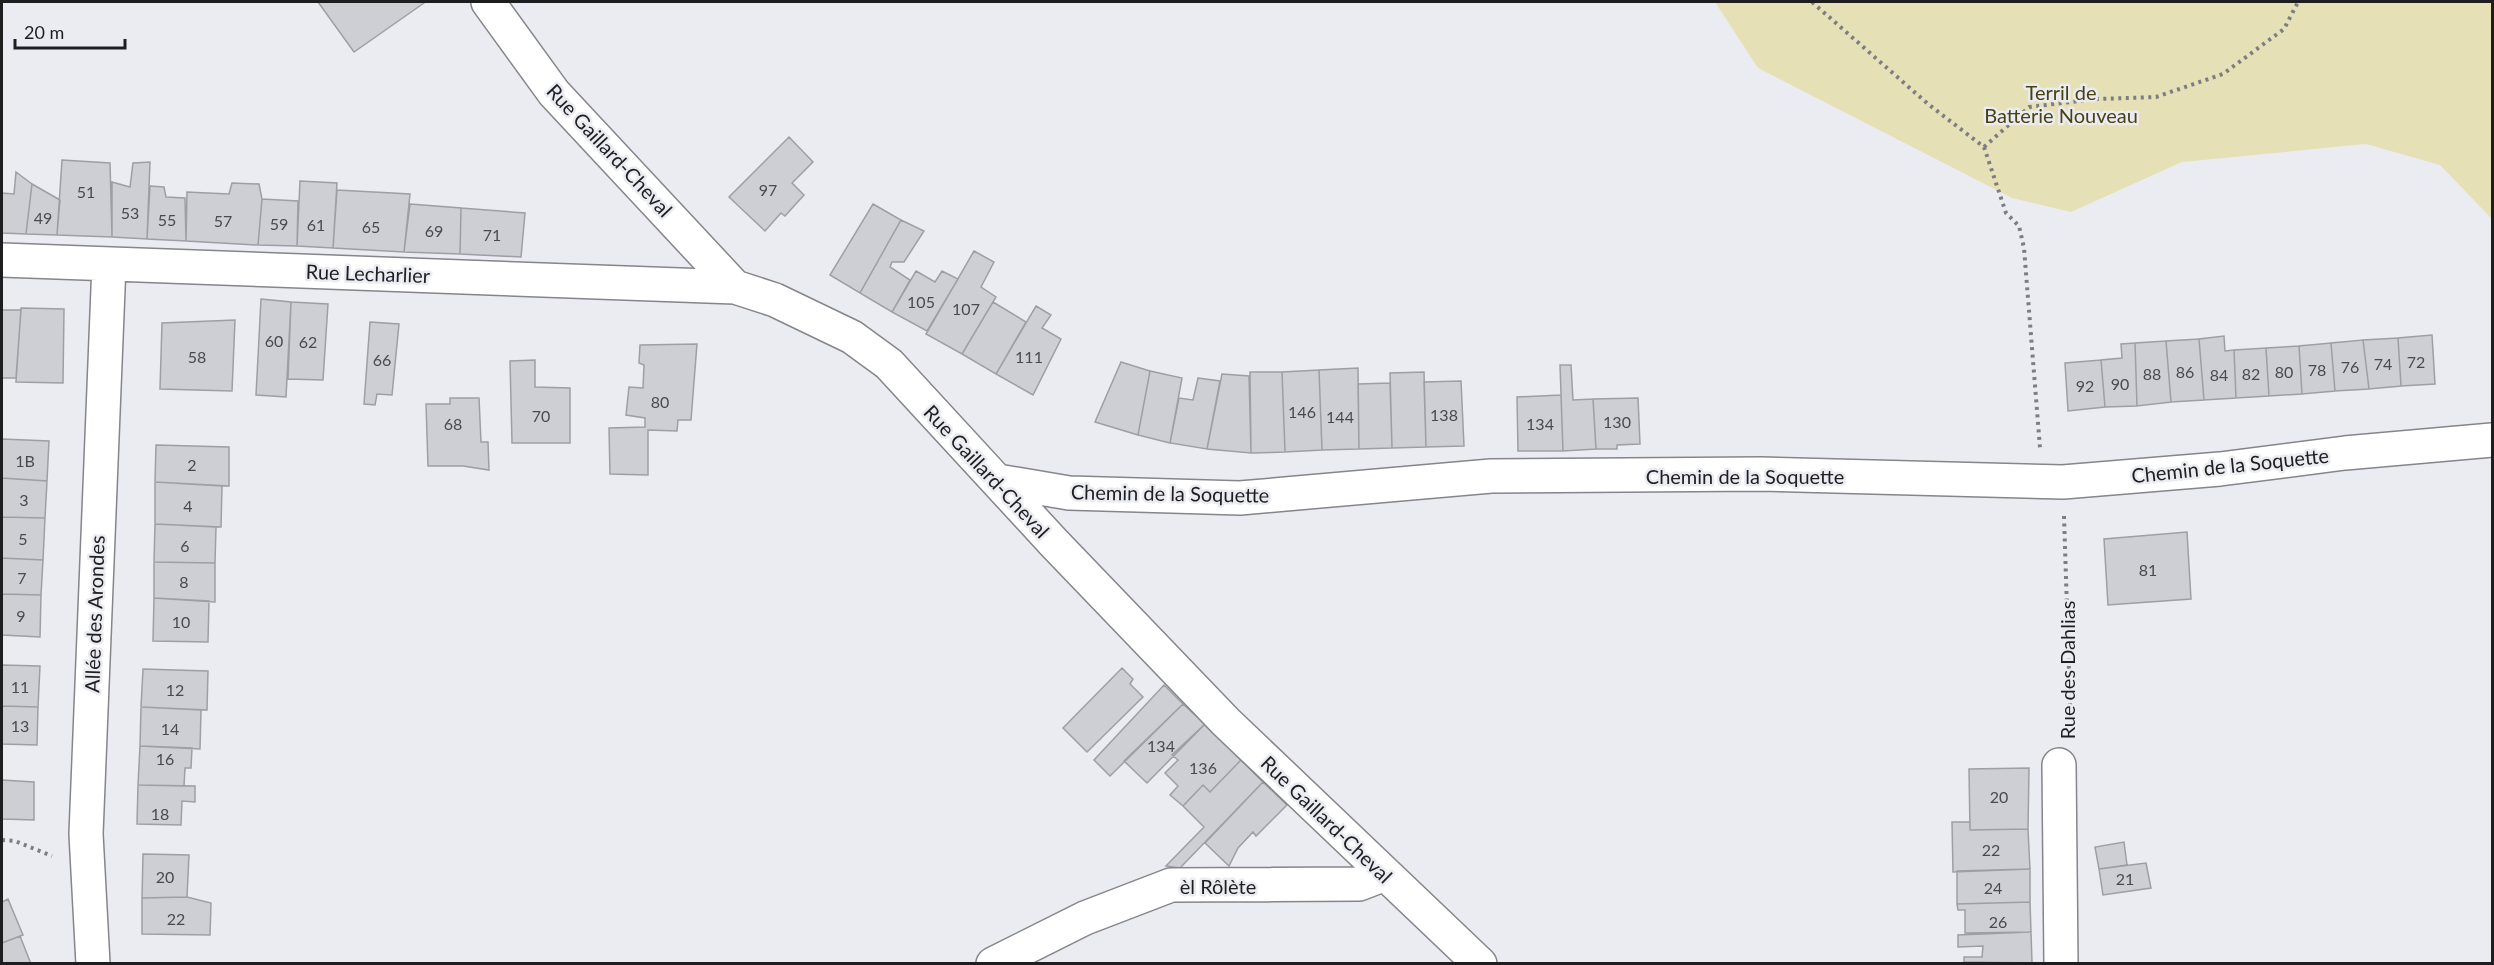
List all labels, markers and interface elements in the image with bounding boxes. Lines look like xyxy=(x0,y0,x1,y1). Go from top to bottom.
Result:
scale bar xyxy=(15,12,124,50)
text: 20 m xyxy=(24,21,64,43)
street label: Rue Gaillard-Cheval xyxy=(542,79,678,221)
park label: Terril de Batterie Nouveau xyxy=(1984,80,2138,127)
house number: 97 xyxy=(759,180,777,199)
house number: 51 xyxy=(77,182,95,201)
house number: 53 xyxy=(121,203,139,222)
house number: 49 xyxy=(34,208,52,227)
house number: 55 xyxy=(158,210,176,229)
house number: 57 xyxy=(214,211,232,230)
house number: 59 xyxy=(270,214,288,233)
house number: 61 xyxy=(307,215,325,234)
house number: 65 xyxy=(362,217,380,236)
house number: 69 xyxy=(425,221,443,240)
house number: 71 xyxy=(483,225,501,244)
street label: Rue Lecharlier xyxy=(305,259,431,287)
house number: 105 xyxy=(907,292,935,311)
house number: 107 xyxy=(952,299,980,318)
house number: 60 xyxy=(265,331,283,350)
house number: 62 xyxy=(299,332,317,351)
house number: 58 xyxy=(188,347,206,366)
house number: 111 xyxy=(1015,347,1043,366)
house number: 66 xyxy=(373,350,391,369)
house number: 72 xyxy=(2407,352,2425,371)
house number: 74 xyxy=(2374,354,2392,373)
house number: 76 xyxy=(2341,357,2359,376)
house number: 78 xyxy=(2308,360,2326,379)
house number: 86 xyxy=(2176,362,2194,381)
house number: 80 xyxy=(2275,362,2293,381)
house number: 88 xyxy=(2143,364,2161,383)
house number: 82 xyxy=(2242,364,2260,383)
house number: 84 xyxy=(2210,365,2228,384)
house number: 90 xyxy=(2111,374,2129,393)
house number: 92 xyxy=(2076,376,2094,395)
house number: 80 xyxy=(651,392,669,411)
street label: Rue Gaillard-Cheval xyxy=(919,400,1055,542)
house number: 146 xyxy=(1288,402,1316,421)
house number: 138 xyxy=(1430,405,1458,424)
house number: 70 xyxy=(532,406,550,425)
house number: 144 xyxy=(1326,407,1354,426)
house number: 130 xyxy=(1603,412,1631,431)
house number: 68 xyxy=(444,414,462,433)
house number: 134 xyxy=(1526,414,1554,433)
street label: Chemin de la Soquette xyxy=(2130,443,2330,487)
house number: 1B xyxy=(15,451,35,470)
house number: 2 xyxy=(187,455,197,474)
street label: Chemin de la Soquette xyxy=(1646,464,1844,488)
street label: Chemin de la Soquette xyxy=(1071,479,1269,507)
house number: 3 xyxy=(19,490,29,509)
house number: 4 xyxy=(183,496,193,515)
house number: 5 xyxy=(18,529,28,548)
street label: Allée des Arondes xyxy=(79,535,109,693)
house number: 6 xyxy=(180,536,190,555)
house number: 81 xyxy=(2139,560,2157,579)
house number: 7 xyxy=(17,568,27,587)
house number: 8 xyxy=(179,572,189,591)
street label: Rue des Dahlias xyxy=(2055,601,2079,739)
house number: 9 xyxy=(16,606,26,625)
house number: 10 xyxy=(172,612,190,631)
house number: 11 xyxy=(11,677,29,696)
house number: 12 xyxy=(166,680,184,699)
house number: 13 xyxy=(11,716,29,735)
house number: 14 xyxy=(161,719,179,738)
house number: 134 xyxy=(1147,736,1175,755)
house number: 16 xyxy=(156,749,174,768)
street label: Rue Gaillard-Cheval xyxy=(1257,750,1397,888)
house number: 136 xyxy=(1189,758,1217,777)
house number: 20 xyxy=(1990,787,2008,806)
house number: 18 xyxy=(151,804,169,823)
house number: 22 xyxy=(1982,840,2000,859)
house number: 20 xyxy=(156,867,174,886)
house number: 21 xyxy=(2116,869,2134,888)
street label: èl Rôlète xyxy=(1180,874,1256,898)
house number: 24 xyxy=(1984,878,2002,897)
house number: 22 xyxy=(167,909,185,928)
house number: 26 xyxy=(1989,912,2007,931)

